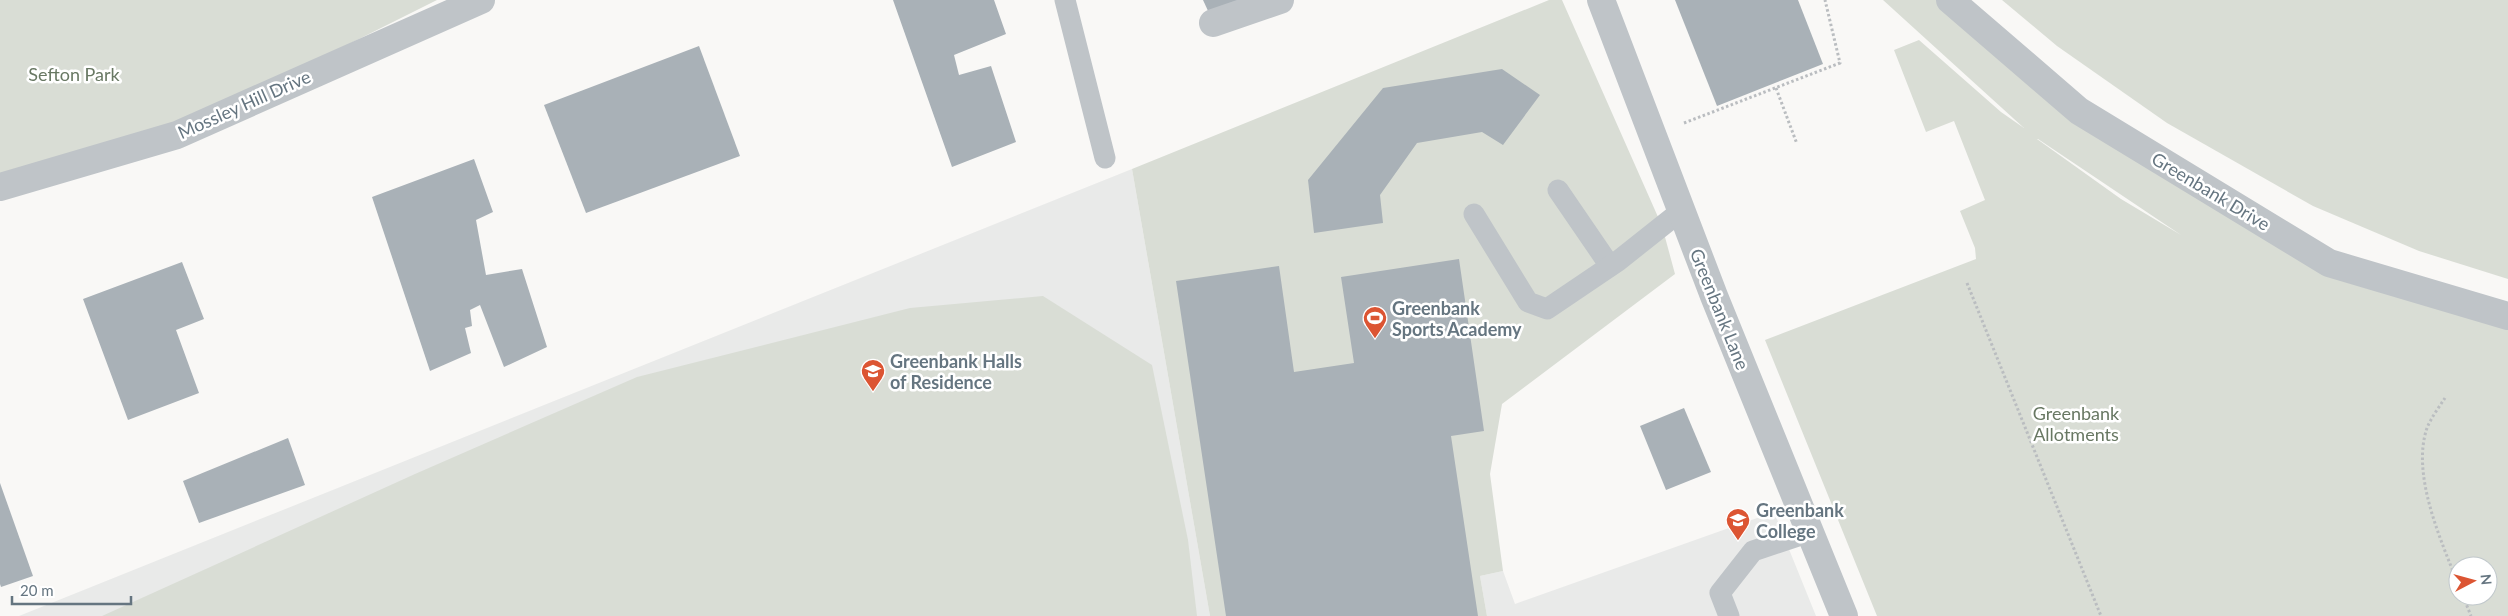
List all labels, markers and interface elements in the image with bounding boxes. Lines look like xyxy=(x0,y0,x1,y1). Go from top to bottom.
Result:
park label: Sefton Park xyxy=(28,63,121,85)
street label: Mossley Hill Drive xyxy=(174,65,314,143)
street label: Greenbank Drive xyxy=(2148,147,2274,235)
street label: Greenbank Lane xyxy=(1686,245,1754,373)
place label: Greenbank Sports Academy xyxy=(1392,297,1522,340)
sports icon: Greenbank Sports Academy xyxy=(1362,305,1388,339)
place label: Greenbank Halls of Residence xyxy=(890,350,1022,393)
school or university icon: Greenbank Halls of Residence xyxy=(860,358,886,392)
park label: Greenbank Allotments xyxy=(2033,402,2120,445)
place label: Greenbank College xyxy=(1756,499,1844,542)
school or university icon: Greenbank College xyxy=(1725,507,1751,541)
north arrow xyxy=(2448,556,2498,606)
text: N xyxy=(2477,573,2495,586)
scale bar xyxy=(12,574,131,606)
text: 20 m xyxy=(20,581,54,599)

